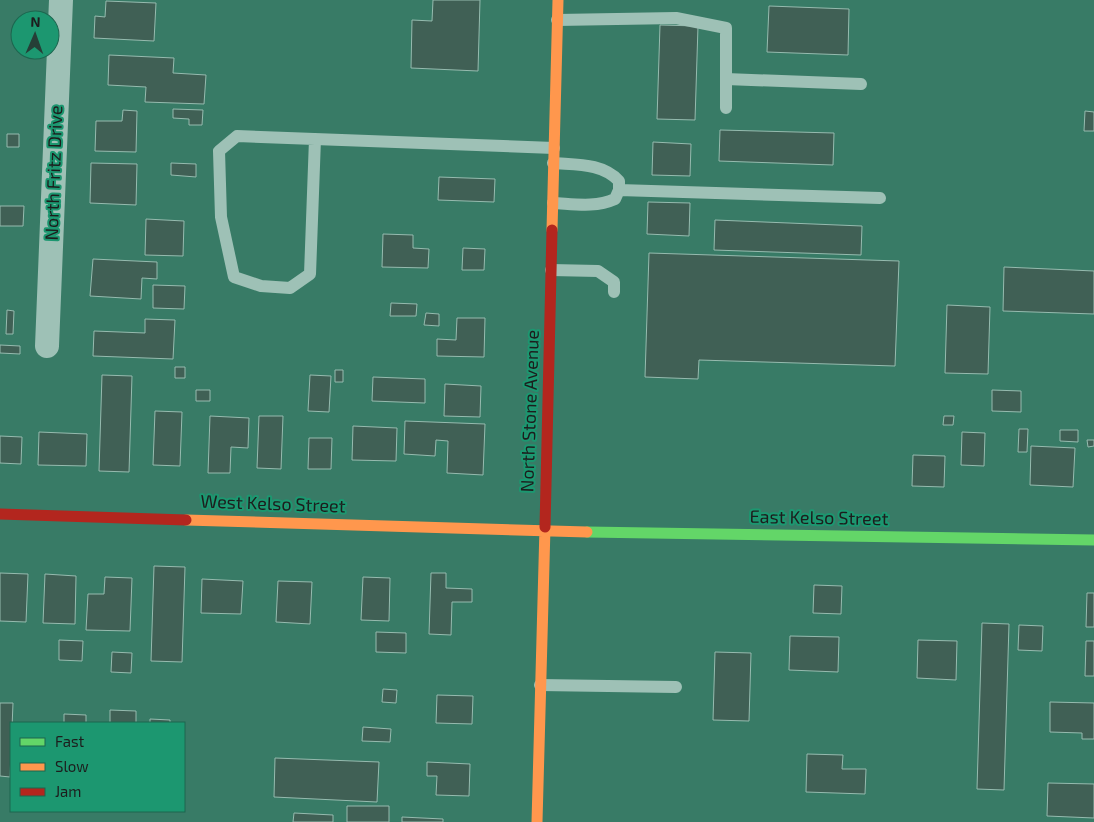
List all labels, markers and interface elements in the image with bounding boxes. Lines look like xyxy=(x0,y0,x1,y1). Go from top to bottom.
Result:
north arrow xyxy=(10,10,60,60)
text: N xyxy=(30,13,41,30)
street label: North Fritz Drive xyxy=(40,105,66,241)
street label: North Stone Avenue xyxy=(515,329,543,493)
street label: West Kelso Street xyxy=(200,489,346,517)
street label: East Kelso Street xyxy=(749,505,889,529)
legend xyxy=(10,722,185,812)
text: Fast xyxy=(55,732,85,750)
text: Slow xyxy=(55,757,89,775)
text: Jam xyxy=(55,782,81,800)

